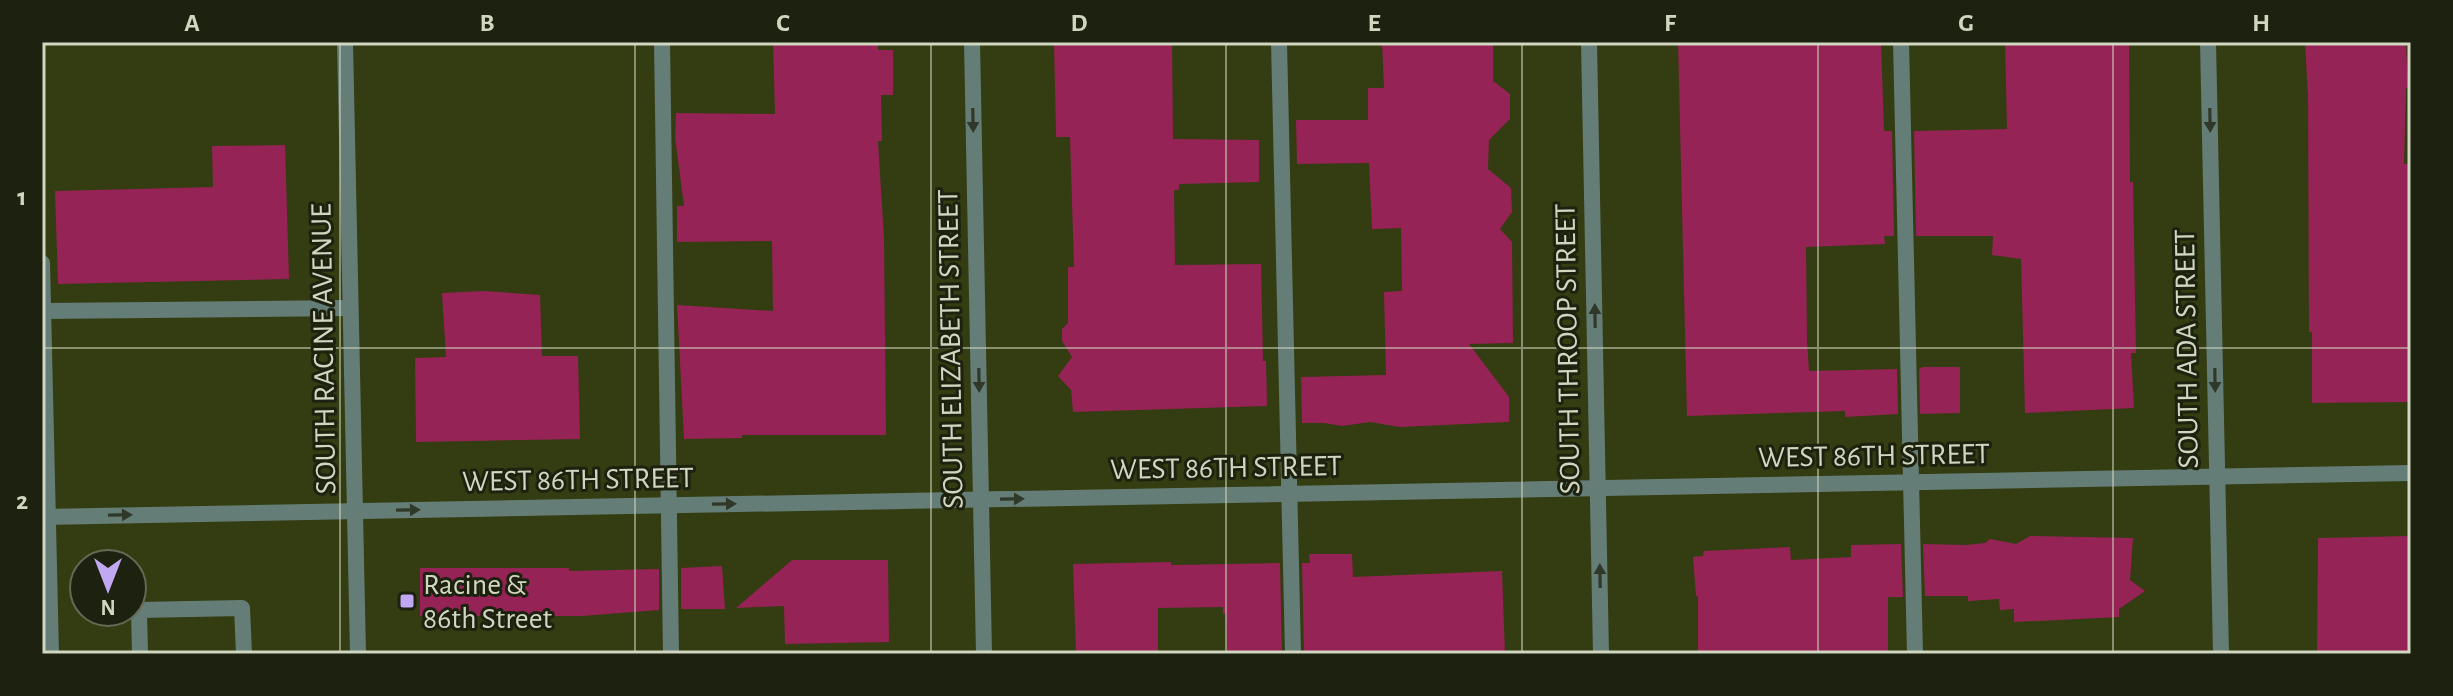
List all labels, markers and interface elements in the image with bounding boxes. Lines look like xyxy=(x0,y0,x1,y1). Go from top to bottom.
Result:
text: A xyxy=(184,10,200,36)
text: B xyxy=(479,10,495,36)
text: C xyxy=(776,10,790,36)
text: D xyxy=(1070,10,1088,36)
text: E xyxy=(1367,10,1381,36)
text: F xyxy=(1664,10,1677,36)
text: G xyxy=(1958,10,1974,36)
text: H xyxy=(2252,10,2270,36)
one-way arrow xyxy=(967,108,980,133)
one-way arrow xyxy=(2203,108,2216,133)
text: 1 xyxy=(17,184,27,210)
street label: SOUTH ELIZABETH STREET xyxy=(933,189,969,509)
street label: SOUTH RACINE AVENUE xyxy=(306,203,342,495)
street label: SOUTH THROOP STREET xyxy=(1550,203,1586,495)
street label: SOUTH ADA STREET xyxy=(2170,229,2204,469)
one-way arrow xyxy=(1588,303,1601,328)
one-way arrow xyxy=(972,368,985,393)
one-way arrow xyxy=(2209,368,2221,393)
street label: WEST 86TH STREET xyxy=(1758,439,1990,473)
street label: WEST 86TH STREET xyxy=(1110,451,1342,485)
street label: WEST 86TH STREET xyxy=(462,463,694,497)
text: 2 xyxy=(16,488,28,514)
one-way arrow xyxy=(1000,492,1025,505)
one-way arrow xyxy=(712,498,737,510)
one-way arrow xyxy=(396,504,421,516)
one-way arrow xyxy=(108,509,133,522)
north arrow xyxy=(68,548,148,628)
one-way arrow xyxy=(1594,563,1606,588)
place label: Racine & 86th Street xyxy=(423,570,552,634)
marker: Racine & 86th Street xyxy=(398,592,416,610)
text: N xyxy=(100,596,116,618)

